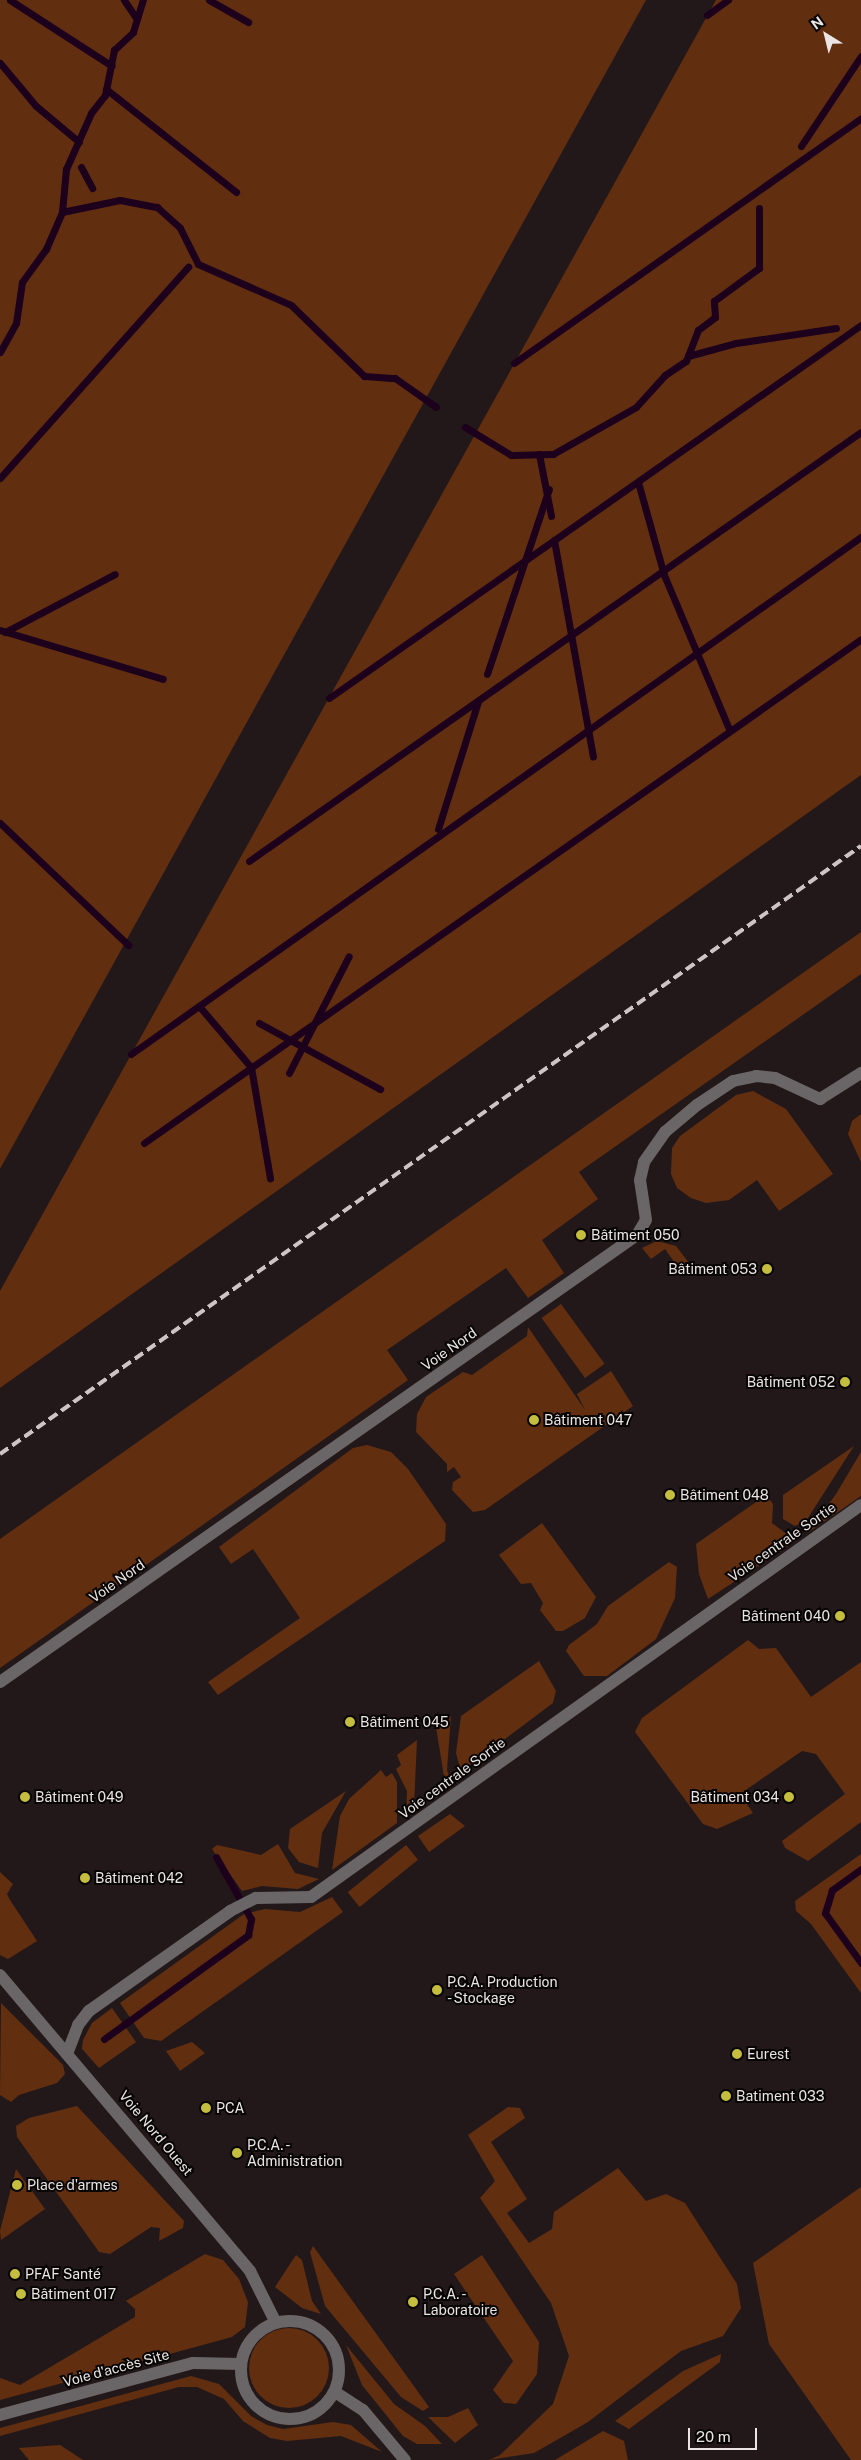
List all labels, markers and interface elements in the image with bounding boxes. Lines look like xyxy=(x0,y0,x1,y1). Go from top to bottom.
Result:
north arrow xyxy=(801,10,851,60)
text: N xyxy=(808,13,826,33)
place label: Bâtiment 050 xyxy=(591,1227,680,1243)
marker: Bâtiment 050 xyxy=(575,1229,587,1241)
place label: Bâtiment 053 xyxy=(668,1261,757,1277)
marker: Bâtiment 053 xyxy=(761,1263,773,1275)
street label: Voie Nord xyxy=(418,1324,480,1374)
place label: Bâtiment 052 xyxy=(747,1374,835,1390)
marker: Bâtiment 052 xyxy=(839,1376,851,1388)
place label: Bâtiment 047 xyxy=(544,1412,632,1428)
marker: Bâtiment 047 xyxy=(528,1414,540,1426)
place label: Bâtiment 048 xyxy=(680,1487,769,1503)
marker: Bâtiment 048 xyxy=(664,1489,676,1501)
street label: Voie centrale Sortie xyxy=(725,1498,839,1586)
street label: Voie Nord xyxy=(86,1556,148,1606)
place label: Bâtiment 040 xyxy=(742,1608,830,1624)
marker: Bâtiment 040 xyxy=(834,1610,846,1622)
place label: Bâtiment 045 xyxy=(360,1714,449,1730)
marker: Bâtiment 045 xyxy=(344,1716,356,1728)
street label: Voie centrale Sortie xyxy=(395,1734,509,1822)
place label: Bâtiment 049 xyxy=(35,1789,124,1805)
place label: Bâtiment 034 xyxy=(690,1789,779,1805)
marker: Bâtiment 049 xyxy=(19,1791,31,1803)
marker: Bâtiment 034 xyxy=(783,1791,795,1803)
place label: Bâtiment 042 xyxy=(95,1870,183,1886)
marker: Bâtiment 042 xyxy=(79,1872,91,1884)
place label: P.C.A. Production - Stockage xyxy=(447,1974,558,2006)
marker: P.C.A. Production - Stockage xyxy=(431,1984,443,1996)
place label: Eurest xyxy=(747,2046,789,2062)
marker: Eurest xyxy=(731,2048,743,2060)
street label: Voie Nord Ouest xyxy=(116,2087,196,2179)
place label: Batiment 033 xyxy=(736,2088,825,2104)
marker: Batiment 033 xyxy=(720,2090,732,2102)
place label: PCA xyxy=(216,2100,244,2116)
marker: PCA xyxy=(200,2102,212,2114)
place label: P.C.A. - Administration xyxy=(247,2137,342,2170)
marker: P.C.A. - Administration xyxy=(231,2147,243,2159)
place label: Place d'armes xyxy=(27,2177,118,2193)
marker: Place d'armes xyxy=(11,2179,23,2191)
place label: PFAF Santé xyxy=(25,2266,101,2282)
marker: PFAF Santé xyxy=(9,2268,21,2280)
place label: Bâtiment 017 xyxy=(31,2286,116,2302)
place label: P.C.A. - Laboratoire xyxy=(423,2286,498,2318)
marker: Bâtiment 017 xyxy=(15,2288,27,2300)
marker: P.C.A. - Laboratoire xyxy=(407,2296,419,2308)
street label: Voie d'accès Site xyxy=(61,2346,171,2390)
scale bar xyxy=(691,2418,760,2450)
text: 20 m xyxy=(696,2428,731,2445)

